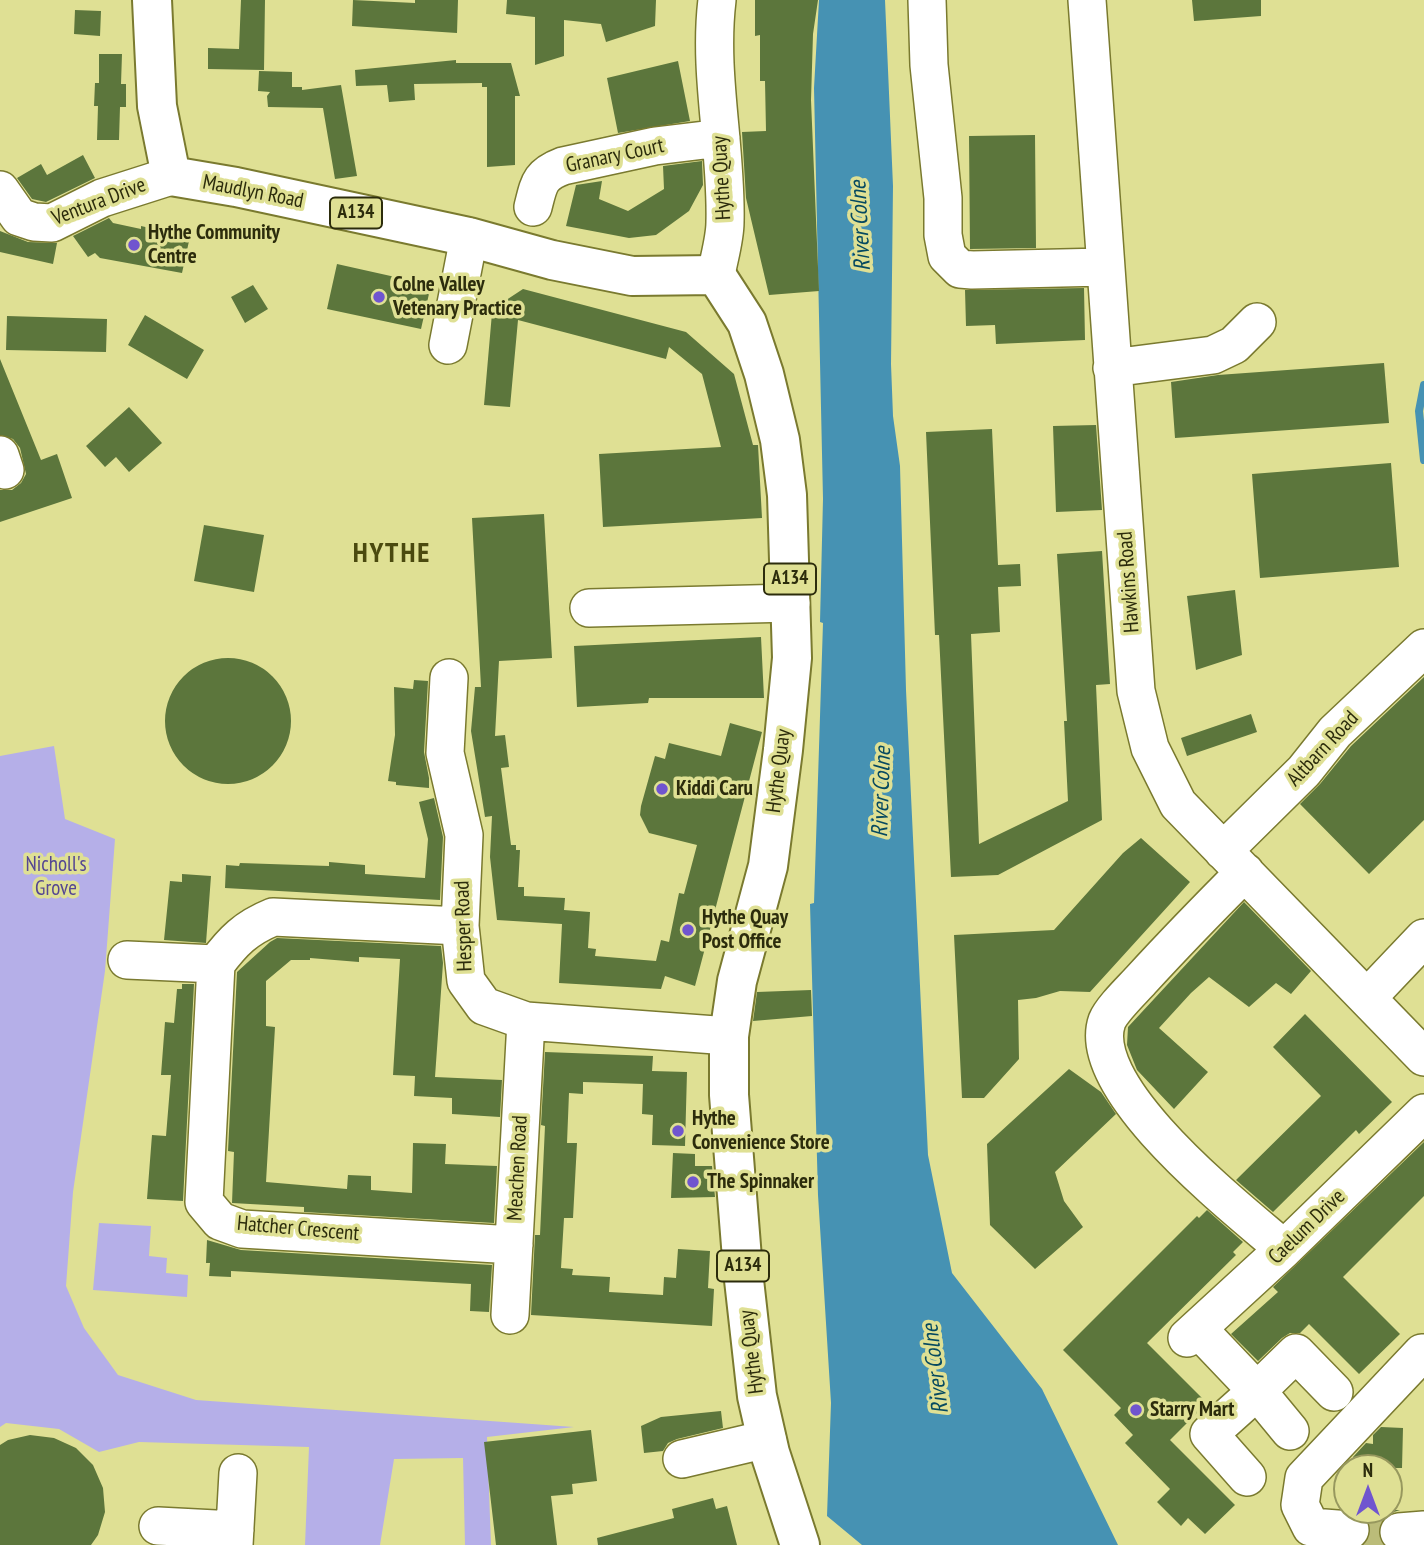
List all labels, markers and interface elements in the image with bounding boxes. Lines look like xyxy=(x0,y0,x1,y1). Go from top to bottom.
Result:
street label: Granary Court xyxy=(564,133,666,179)
street label: Hythe Quay xyxy=(707,135,737,221)
street label: Maudlyn Road xyxy=(200,170,306,214)
street label: Ventura Drive xyxy=(49,173,149,231)
water label: River Colne xyxy=(845,180,877,272)
road number: A134 xyxy=(330,197,382,228)
place label: Hythe Community Centre xyxy=(148,220,280,270)
marker: Hythe Community Centre xyxy=(126,237,142,253)
place label: Colne Valley Vetenary Practice xyxy=(393,272,522,322)
marker: Colne Valley Vetenary Practice xyxy=(371,289,387,305)
street label: Hawkins Road xyxy=(1113,531,1145,633)
district label: HYTHE xyxy=(353,537,431,571)
road number: A134 xyxy=(764,564,816,594)
street label: Altbarn Road xyxy=(1282,706,1364,792)
street label: Hythe Quay xyxy=(761,728,797,814)
water label: River Colne xyxy=(867,746,897,838)
place label: Kiddi Caru xyxy=(676,776,753,802)
marker: Kiddi Caru xyxy=(654,781,670,797)
park label: Nicholl's Grove xyxy=(25,852,87,902)
street label: Hesper Road xyxy=(450,880,478,972)
place label: Hythe Quay Post Office xyxy=(702,905,788,955)
marker: Hythe Quay Post Office xyxy=(680,922,696,938)
place label: Hythe Convenience Store xyxy=(692,1106,830,1156)
street label: Meachen Road xyxy=(503,1115,533,1221)
marker: Hythe Convenience Store xyxy=(670,1123,686,1139)
place label: The Spinnaker xyxy=(707,1169,814,1195)
marker: The Spinnaker xyxy=(685,1174,701,1190)
street label: Caelum Drive xyxy=(1263,1184,1351,1270)
street label: Hatcher Crescent xyxy=(236,1211,360,1247)
road number: A134 xyxy=(717,1250,769,1282)
street label: Hythe Quay xyxy=(734,1309,770,1395)
water label: River Colne xyxy=(917,1322,955,1416)
place label: Starry Mart xyxy=(1150,1397,1234,1423)
marker: Starry Mart xyxy=(1128,1402,1144,1418)
north arrow xyxy=(1333,1454,1403,1524)
text: N xyxy=(1363,1458,1373,1482)

